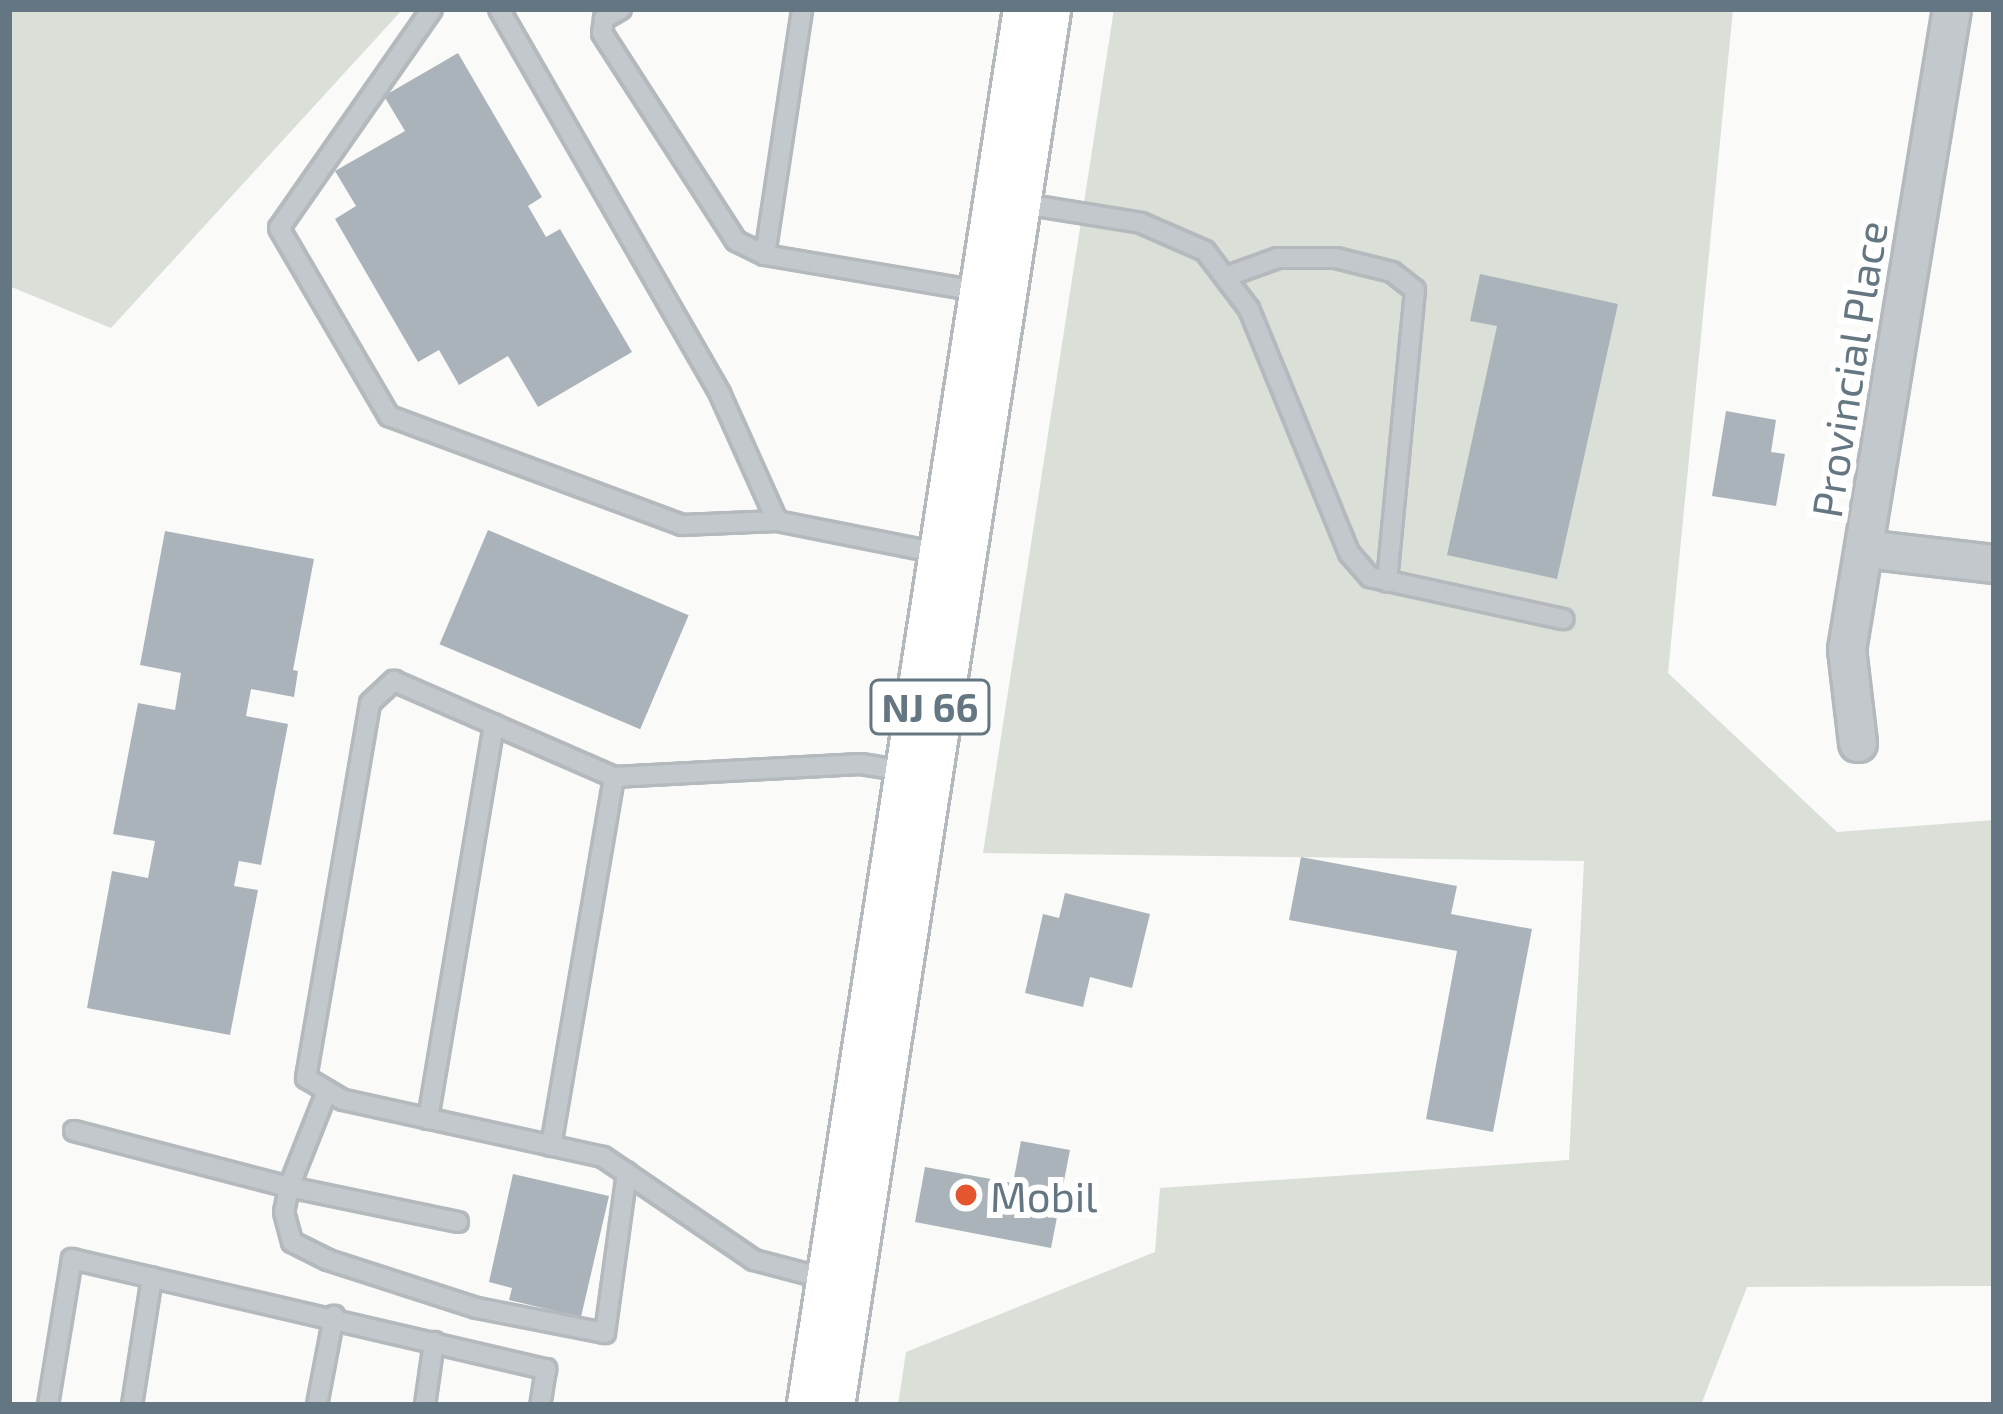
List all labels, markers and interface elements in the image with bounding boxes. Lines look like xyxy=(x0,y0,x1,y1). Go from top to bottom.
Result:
street label: Provincial Place xyxy=(1800,217,1896,521)
road number: NJ 66 xyxy=(867,674,993,740)
place label: Mobil xyxy=(990,1170,1098,1220)
marker: Mobil xyxy=(953,1182,979,1208)

